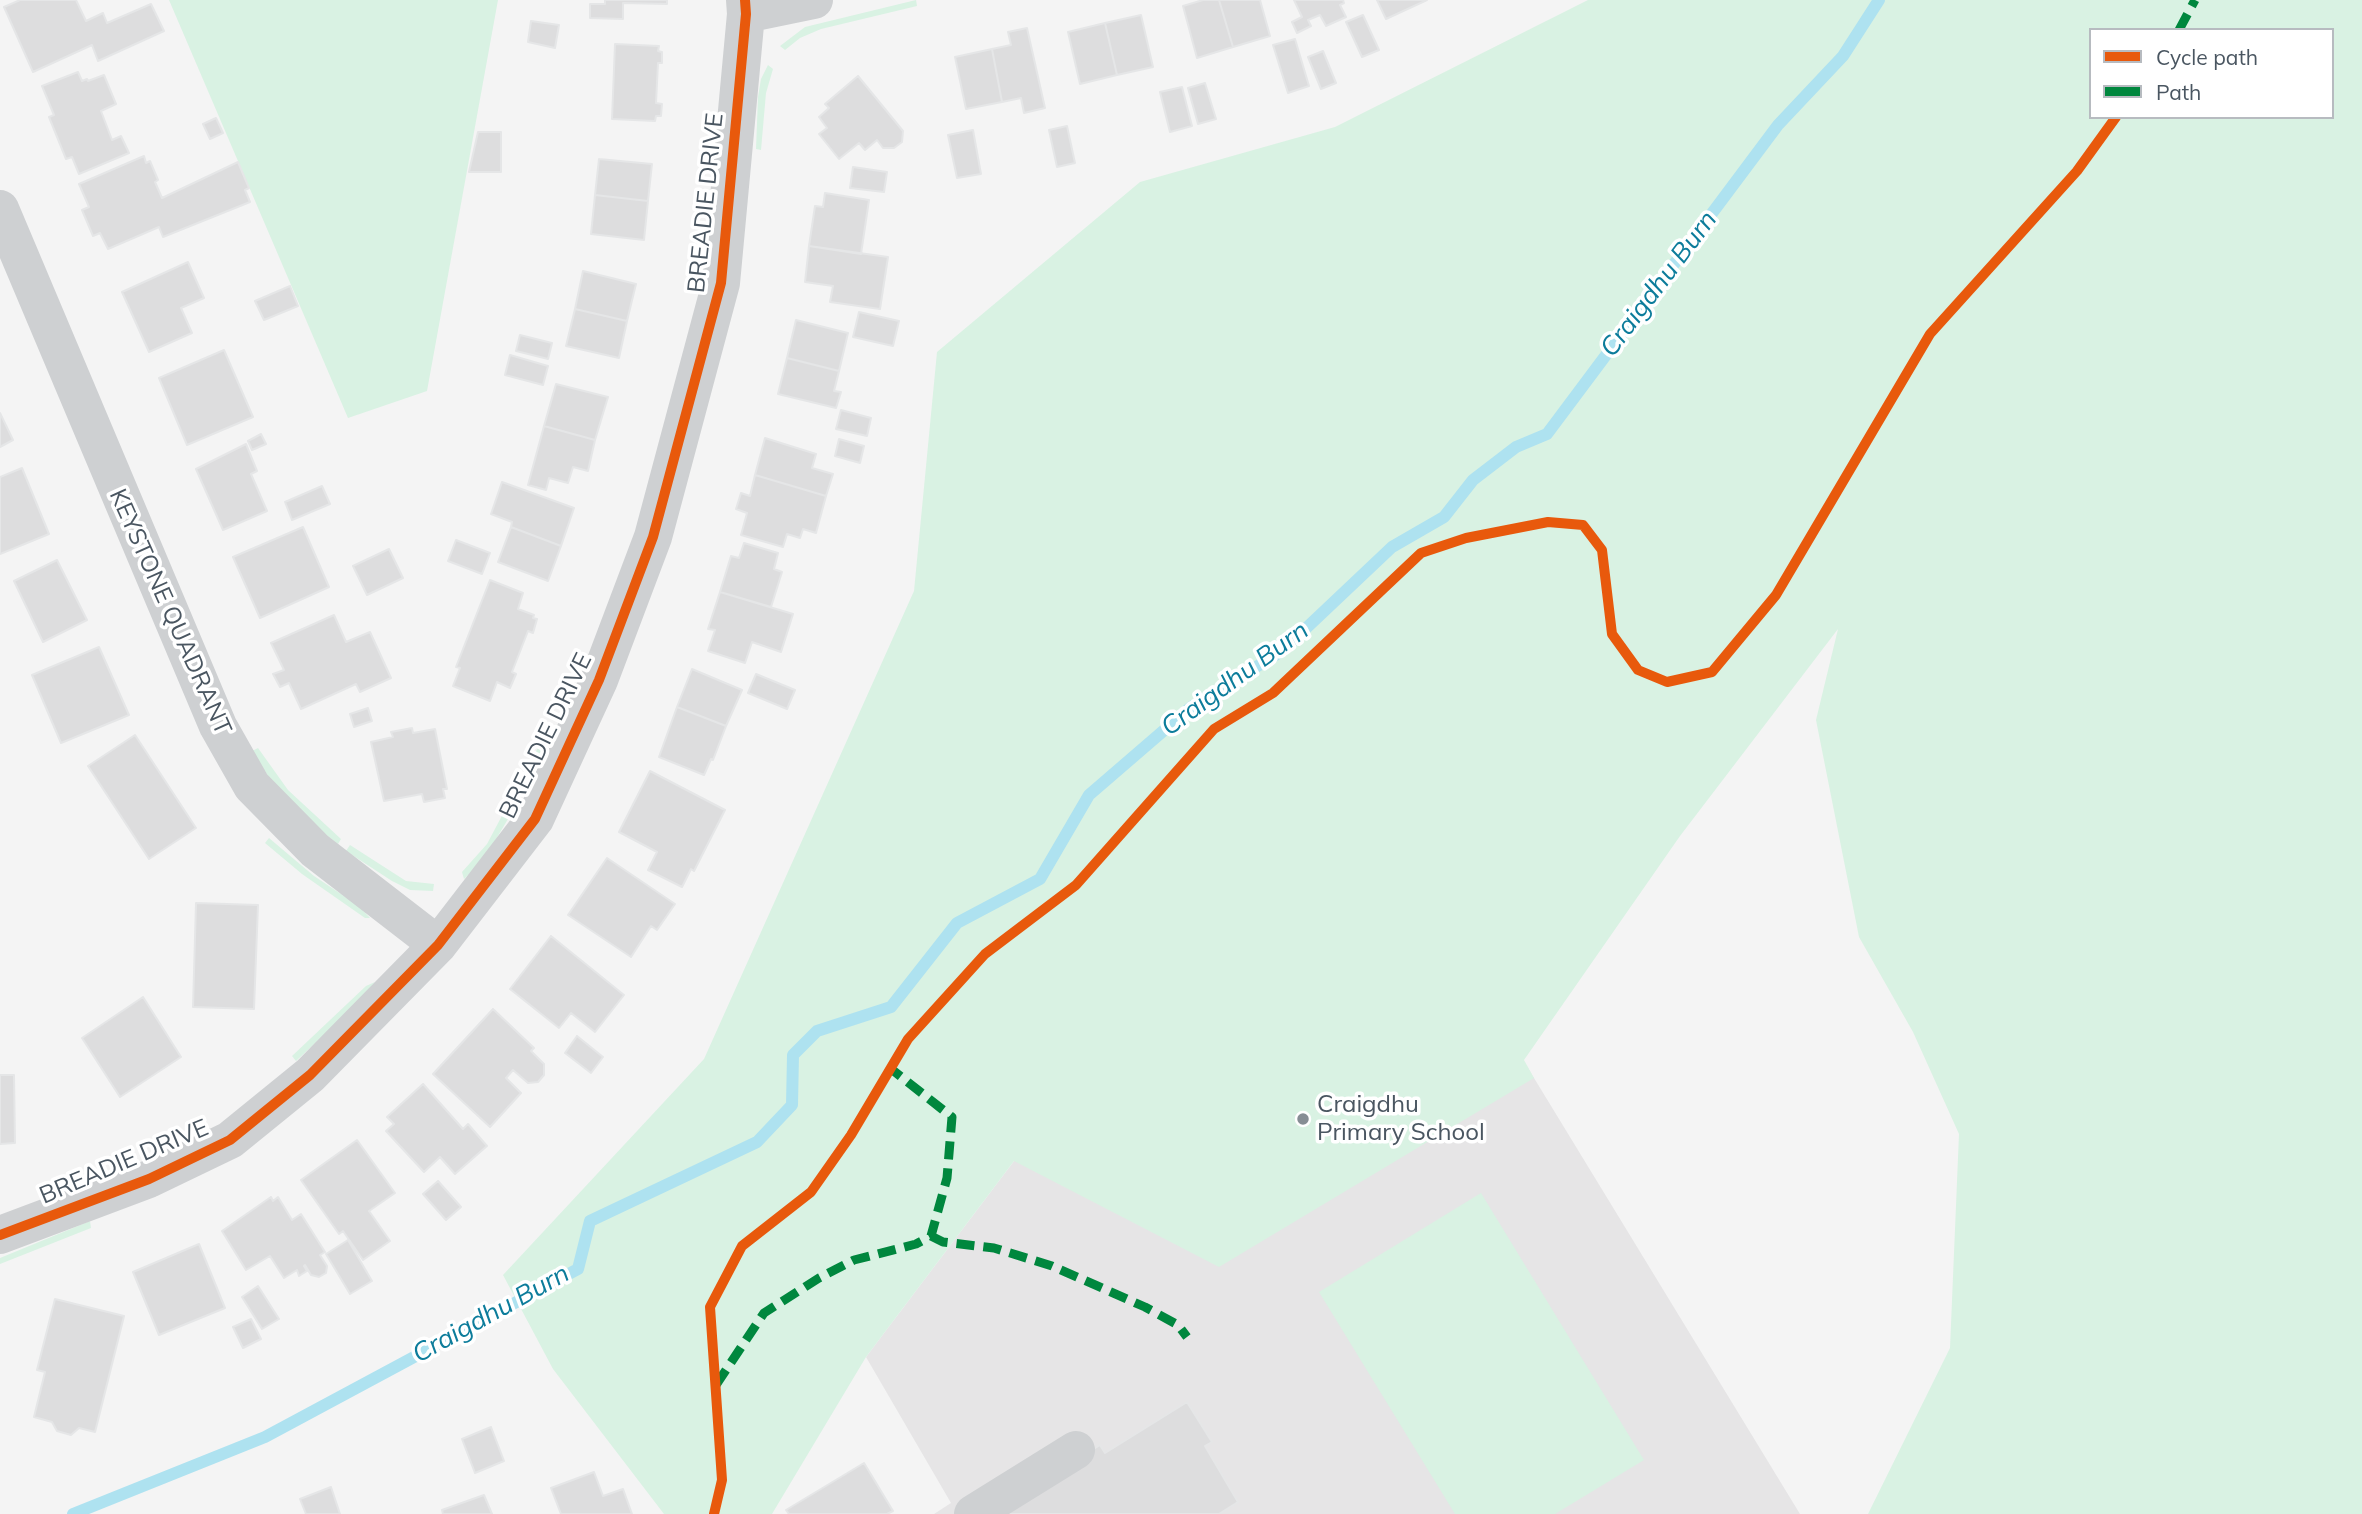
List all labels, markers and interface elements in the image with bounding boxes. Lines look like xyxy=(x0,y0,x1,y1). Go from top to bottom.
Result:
legend xyxy=(2089,28,2334,119)
text: Cycle path xyxy=(2156,44,2258,70)
text: Path xyxy=(2156,79,2201,105)
street label: BREADIE DRIVE xyxy=(682,112,730,294)
water label: Craigdhu Burn xyxy=(1594,205,1724,363)
street label: KEYSTONE QUADRANT xyxy=(103,485,237,739)
water label: Craigdhu Burn xyxy=(1155,615,1315,743)
street label: BREADIE DRIVE xyxy=(493,649,599,823)
place label: Craigdhu Primary School xyxy=(1317,1091,1485,1147)
marker: Craigdhu Primary School xyxy=(1295,1111,1311,1127)
street label: BREADIE DRIVE xyxy=(35,1113,213,1211)
water label: Craigdhu Burn xyxy=(407,1258,575,1370)

